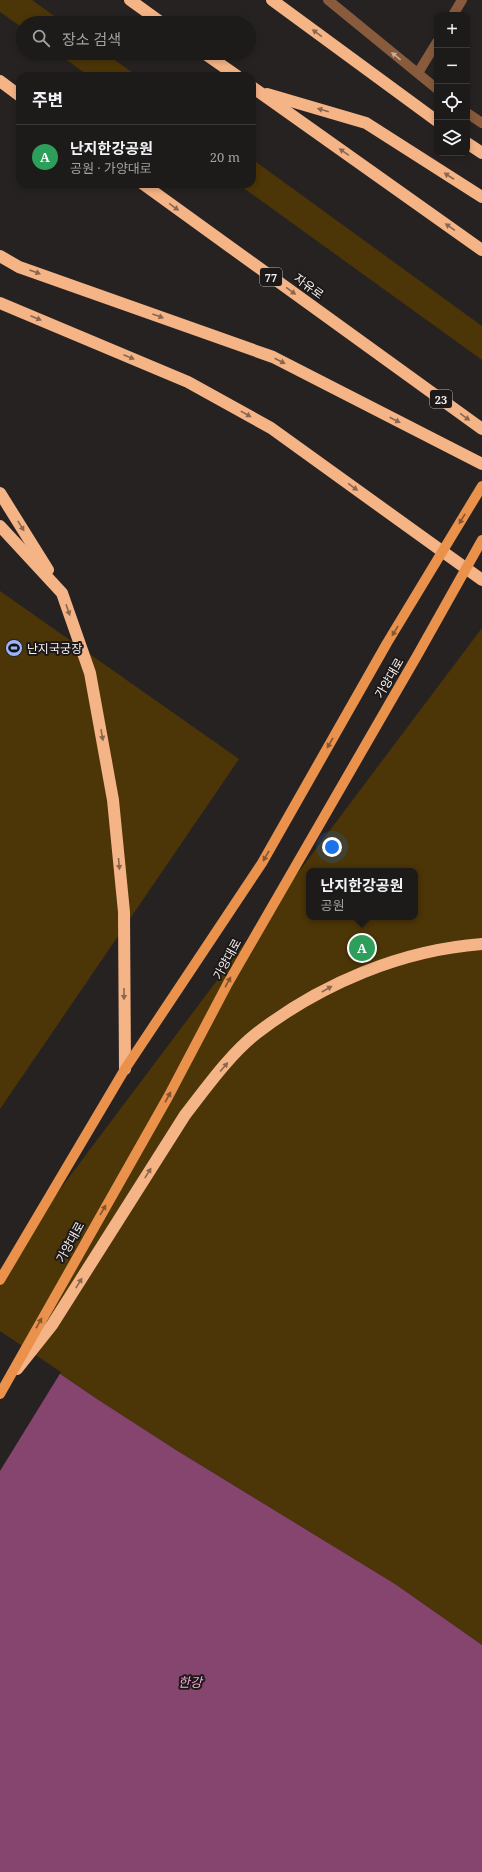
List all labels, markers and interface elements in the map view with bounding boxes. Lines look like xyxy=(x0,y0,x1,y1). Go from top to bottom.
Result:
map controls xyxy=(434,12,470,156)
button: + xyxy=(434,12,470,48)
search box xyxy=(16,16,256,60)
icon: search xyxy=(30,27,52,49)
text: 장소 검색 xyxy=(62,29,121,49)
one-way arrow xyxy=(312,29,322,37)
button: − xyxy=(434,48,470,84)
one-way arrow xyxy=(391,51,402,60)
button: locate xyxy=(434,84,470,120)
text: 주변 xyxy=(32,88,63,111)
one-way arrow xyxy=(317,107,329,113)
button: layers xyxy=(434,120,470,156)
text: 난지한강공원 xyxy=(70,138,153,158)
text: A xyxy=(40,148,50,166)
text: 20 m xyxy=(210,148,240,166)
one-way arrow xyxy=(339,148,349,156)
text: 공원 · 가양대로 xyxy=(70,159,152,177)
one-way arrow xyxy=(444,172,454,180)
one-way arrow xyxy=(169,203,180,211)
one-way arrow xyxy=(445,223,456,231)
road number: 77 xyxy=(260,268,282,286)
street label: 자유로 xyxy=(291,269,327,303)
one-way arrow xyxy=(30,270,42,276)
one-way arrow xyxy=(286,287,297,295)
one-way arrow xyxy=(152,313,164,319)
one-way arrow xyxy=(30,315,41,321)
one-way arrow xyxy=(124,354,135,360)
one-way arrow xyxy=(274,357,286,364)
road number: 23 xyxy=(430,390,452,408)
one-way arrow xyxy=(240,410,252,417)
one-way arrow xyxy=(460,413,471,421)
one-way arrow xyxy=(390,417,401,423)
one-way arrow xyxy=(348,483,358,491)
one-way arrow xyxy=(458,513,465,525)
one-way arrow xyxy=(17,520,24,532)
one-way arrow xyxy=(65,604,71,616)
one-way arrow xyxy=(391,625,398,637)
sports icon: 난지국궁장 xyxy=(4,638,24,658)
place label: 난지국궁장 xyxy=(27,640,82,657)
street label: 가양대로 xyxy=(371,655,407,701)
one-way arrow xyxy=(99,729,105,741)
one-way arrow xyxy=(326,738,333,749)
your location xyxy=(322,837,342,857)
one-way arrow xyxy=(262,850,269,862)
one-way arrow xyxy=(116,858,123,870)
popup xyxy=(306,868,418,920)
text: 난지한강공원 xyxy=(321,875,403,895)
text: 공원 xyxy=(321,896,345,914)
pin: A xyxy=(349,933,375,963)
street label: 가양대로 xyxy=(209,936,245,982)
one-way arrow xyxy=(225,976,232,988)
one-way arrow xyxy=(321,986,332,993)
one-way arrow xyxy=(121,988,127,1001)
one-way arrow xyxy=(219,1062,228,1073)
one-way arrow xyxy=(164,1091,171,1103)
one-way arrow xyxy=(145,1167,152,1179)
one-way arrow xyxy=(100,1204,107,1216)
street label: 가양대로 xyxy=(52,1219,88,1265)
one-way arrow xyxy=(75,1278,83,1288)
one-way arrow xyxy=(36,1317,43,1329)
water label: 한강 xyxy=(178,1673,204,1691)

